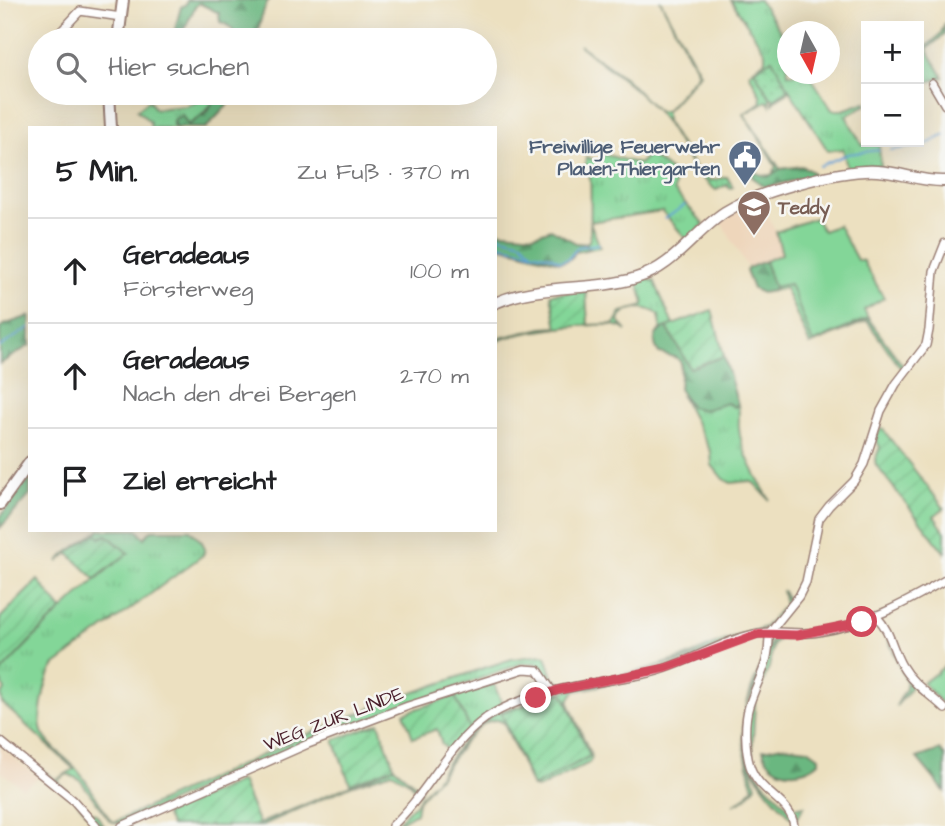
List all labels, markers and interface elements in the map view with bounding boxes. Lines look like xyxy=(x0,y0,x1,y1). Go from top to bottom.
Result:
north arrow xyxy=(777,21,840,84)
map controls xyxy=(861,21,924,147)
button: + xyxy=(861,21,924,84)
search box xyxy=(28,28,497,105)
icon: search xyxy=(52,48,90,86)
text: Hier suchen xyxy=(108,49,249,85)
button: − xyxy=(861,84,924,147)
place label: Freiwillige Feuerwehr Plauen-Thiergarten xyxy=(529,134,721,184)
public building icon: Freiwillige Feuerwehr Plauen-Thiergarten xyxy=(726,138,764,187)
text: 5 Min. xyxy=(56,151,138,193)
text: Zu Fuß · 370 m xyxy=(297,156,469,188)
school or university icon: Teddy xyxy=(735,188,773,237)
place label: Teddy xyxy=(777,195,831,223)
text: Geradeaus xyxy=(123,237,250,273)
icon: ahead xyxy=(56,252,94,290)
text: 100 m xyxy=(410,255,469,287)
text: Försterweg xyxy=(123,273,253,305)
text: Geradeaus xyxy=(123,342,250,378)
icon: ahead xyxy=(56,357,94,395)
text: 270 m xyxy=(400,360,469,392)
text: Nach den drei Bergen xyxy=(123,378,356,410)
icon: arrive xyxy=(56,462,94,500)
text: Ziel erreicht xyxy=(123,463,277,499)
route start xyxy=(846,606,877,637)
street label: WEG ZUR LINDE xyxy=(260,680,408,759)
route end xyxy=(520,682,551,713)

